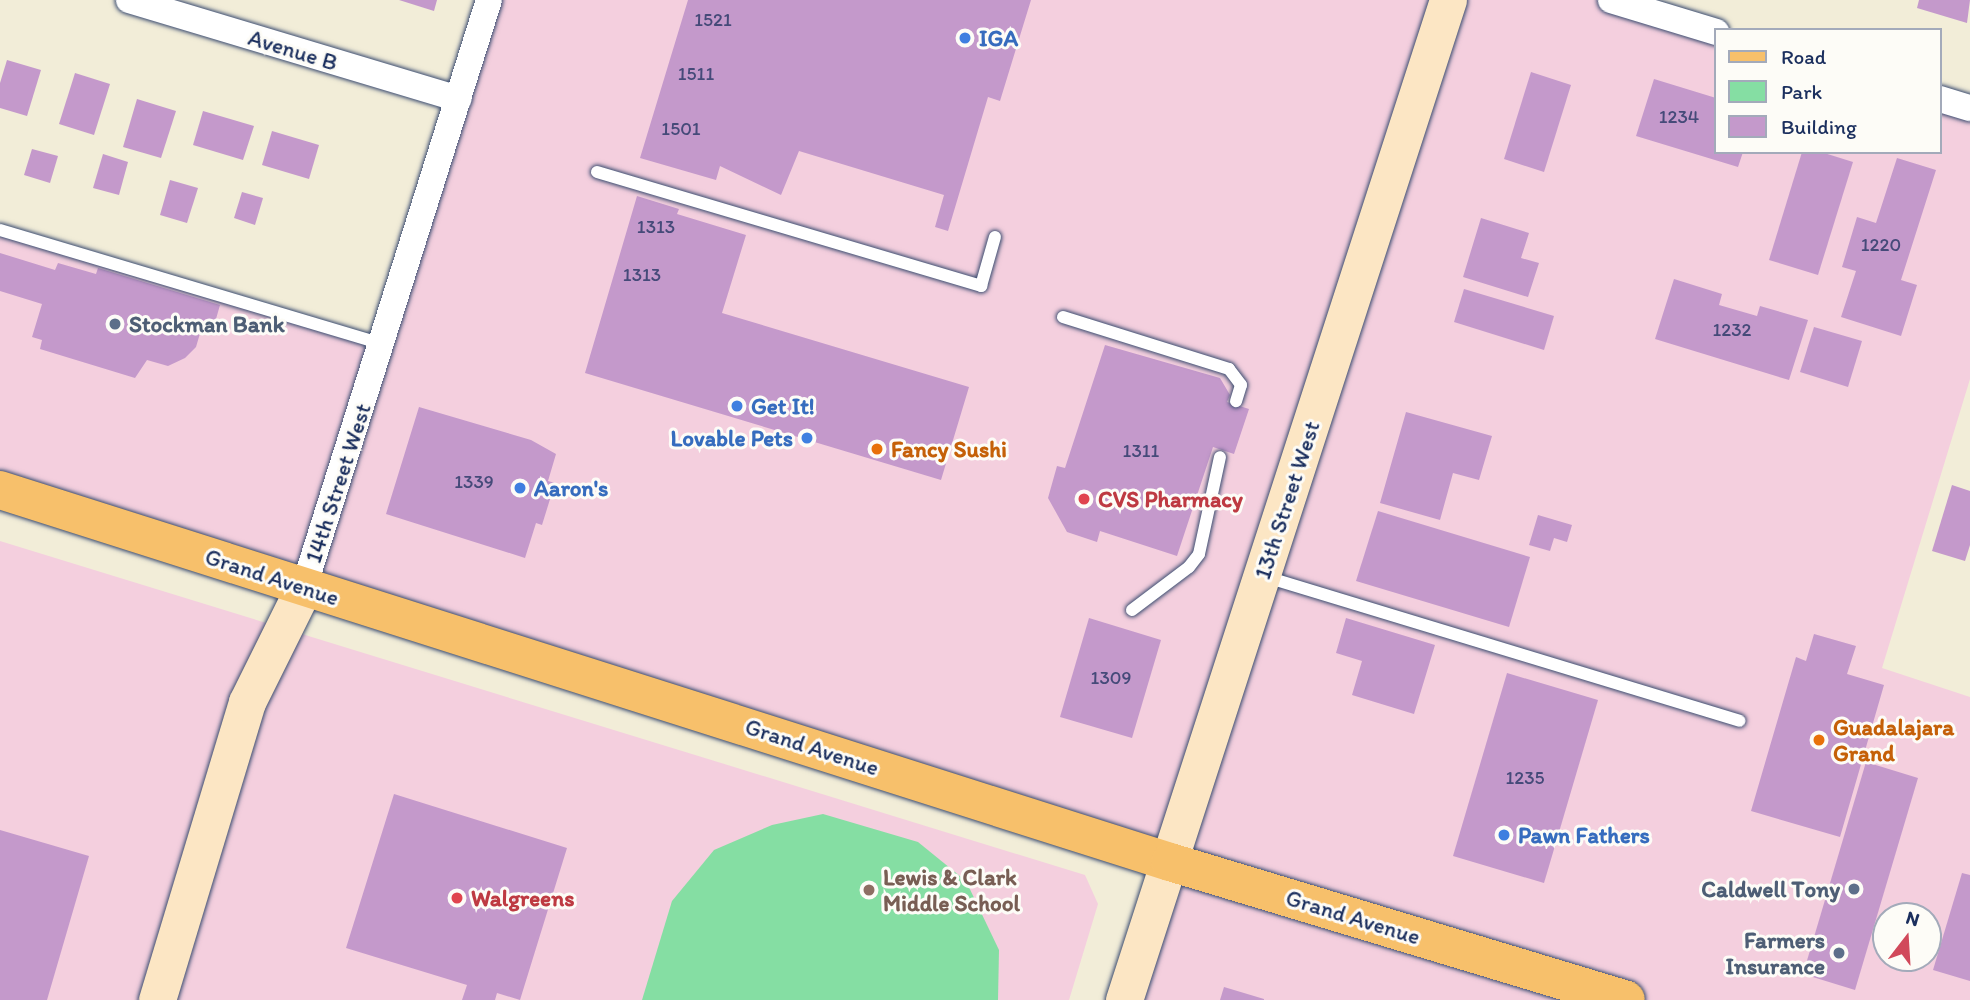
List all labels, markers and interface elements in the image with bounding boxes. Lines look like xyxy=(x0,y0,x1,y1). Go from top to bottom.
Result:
house number: 1521 xyxy=(694,9,732,31)
street label: Avenue B xyxy=(245,23,341,77)
place label: IGA xyxy=(979,24,1018,52)
legend xyxy=(1714,28,1942,154)
marker: IGA xyxy=(957,30,973,46)
text: Road xyxy=(1781,44,1826,69)
house number: 1511 xyxy=(678,63,714,85)
text: Park xyxy=(1781,79,1822,104)
house number: 1234 xyxy=(1659,106,1699,128)
text: Building xyxy=(1781,114,1857,139)
house number: 1501 xyxy=(661,118,701,140)
house number: 1313 xyxy=(637,216,675,238)
house number: 1220 xyxy=(1861,234,1901,256)
house number: 1313 xyxy=(623,264,661,286)
place label: Stockman Bank xyxy=(129,310,284,338)
marker: Stockman Bank xyxy=(107,316,123,332)
house number: 1232 xyxy=(1712,319,1752,341)
place label: Get It! xyxy=(751,392,815,420)
marker: Get It! xyxy=(729,398,745,414)
street label: 14th Street West xyxy=(299,400,377,566)
street label: 13th Street West xyxy=(1249,418,1325,582)
place label: Lovable Pets xyxy=(671,424,793,452)
marker: Lovable Pets xyxy=(799,430,815,446)
place label: Fancy Sushi xyxy=(891,435,1007,463)
house number: 1311 xyxy=(1123,440,1159,462)
marker: Fancy Sushi xyxy=(869,441,885,457)
house number: 1339 xyxy=(454,471,494,493)
place label: Aaron's xyxy=(534,474,608,502)
marker: Aaron's xyxy=(512,480,528,496)
place label: CVS Pharmacy xyxy=(1098,485,1243,513)
marker: CVS Pharmacy xyxy=(1076,491,1092,507)
street label: Grand Avenue xyxy=(202,542,342,612)
house number: 1309 xyxy=(1091,667,1131,689)
street label: Grand Avenue xyxy=(742,712,882,782)
place label: Guadalajara Grand xyxy=(1833,713,1954,767)
marker: Guadalajara Grand xyxy=(1811,732,1827,748)
house number: 1235 xyxy=(1505,767,1545,789)
place label: Pawn Fathers xyxy=(1518,821,1649,849)
marker: Pawn Fathers xyxy=(1496,827,1512,843)
place label: Lewis & Clark Middle School xyxy=(883,863,1020,917)
place label: Caldwell Tony xyxy=(1703,875,1840,903)
marker: Caldwell Tony xyxy=(1846,881,1862,897)
marker: Lewis & Clark Middle School xyxy=(861,882,877,898)
place label: Walgreens xyxy=(471,884,574,912)
street label: Grand Avenue xyxy=(1283,884,1423,950)
marker: Walgreens xyxy=(449,890,465,906)
north arrow xyxy=(1872,902,1942,972)
text: N xyxy=(1903,905,1922,931)
place label: Farmers Insurance xyxy=(1725,926,1825,980)
marker: Farmers Insurance xyxy=(1831,945,1847,961)

